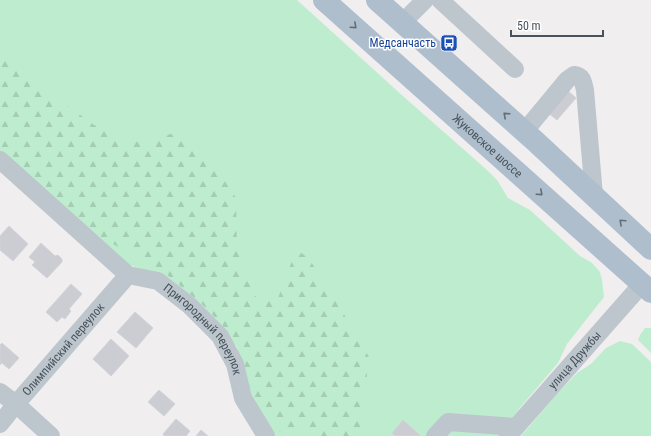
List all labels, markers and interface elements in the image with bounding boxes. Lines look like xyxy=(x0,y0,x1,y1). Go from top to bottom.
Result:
scale bar xyxy=(511,12,603,38)
text: 50 m xyxy=(517,19,541,33)
one-way arrow xyxy=(349,21,356,28)
bus stop icon: Медсанчасть xyxy=(439,33,459,53)
place label: Медсанчасть xyxy=(370,36,436,50)
street label: Жуковское шоссе xyxy=(450,111,525,181)
one-way arrow xyxy=(503,113,510,120)
one-way arrow xyxy=(535,188,543,196)
one-way arrow xyxy=(620,220,627,227)
street label: Пригородный переулок xyxy=(161,281,244,377)
street label: Олимпийский переулок xyxy=(20,300,108,398)
street label: улица Дружбы xyxy=(546,328,604,392)

